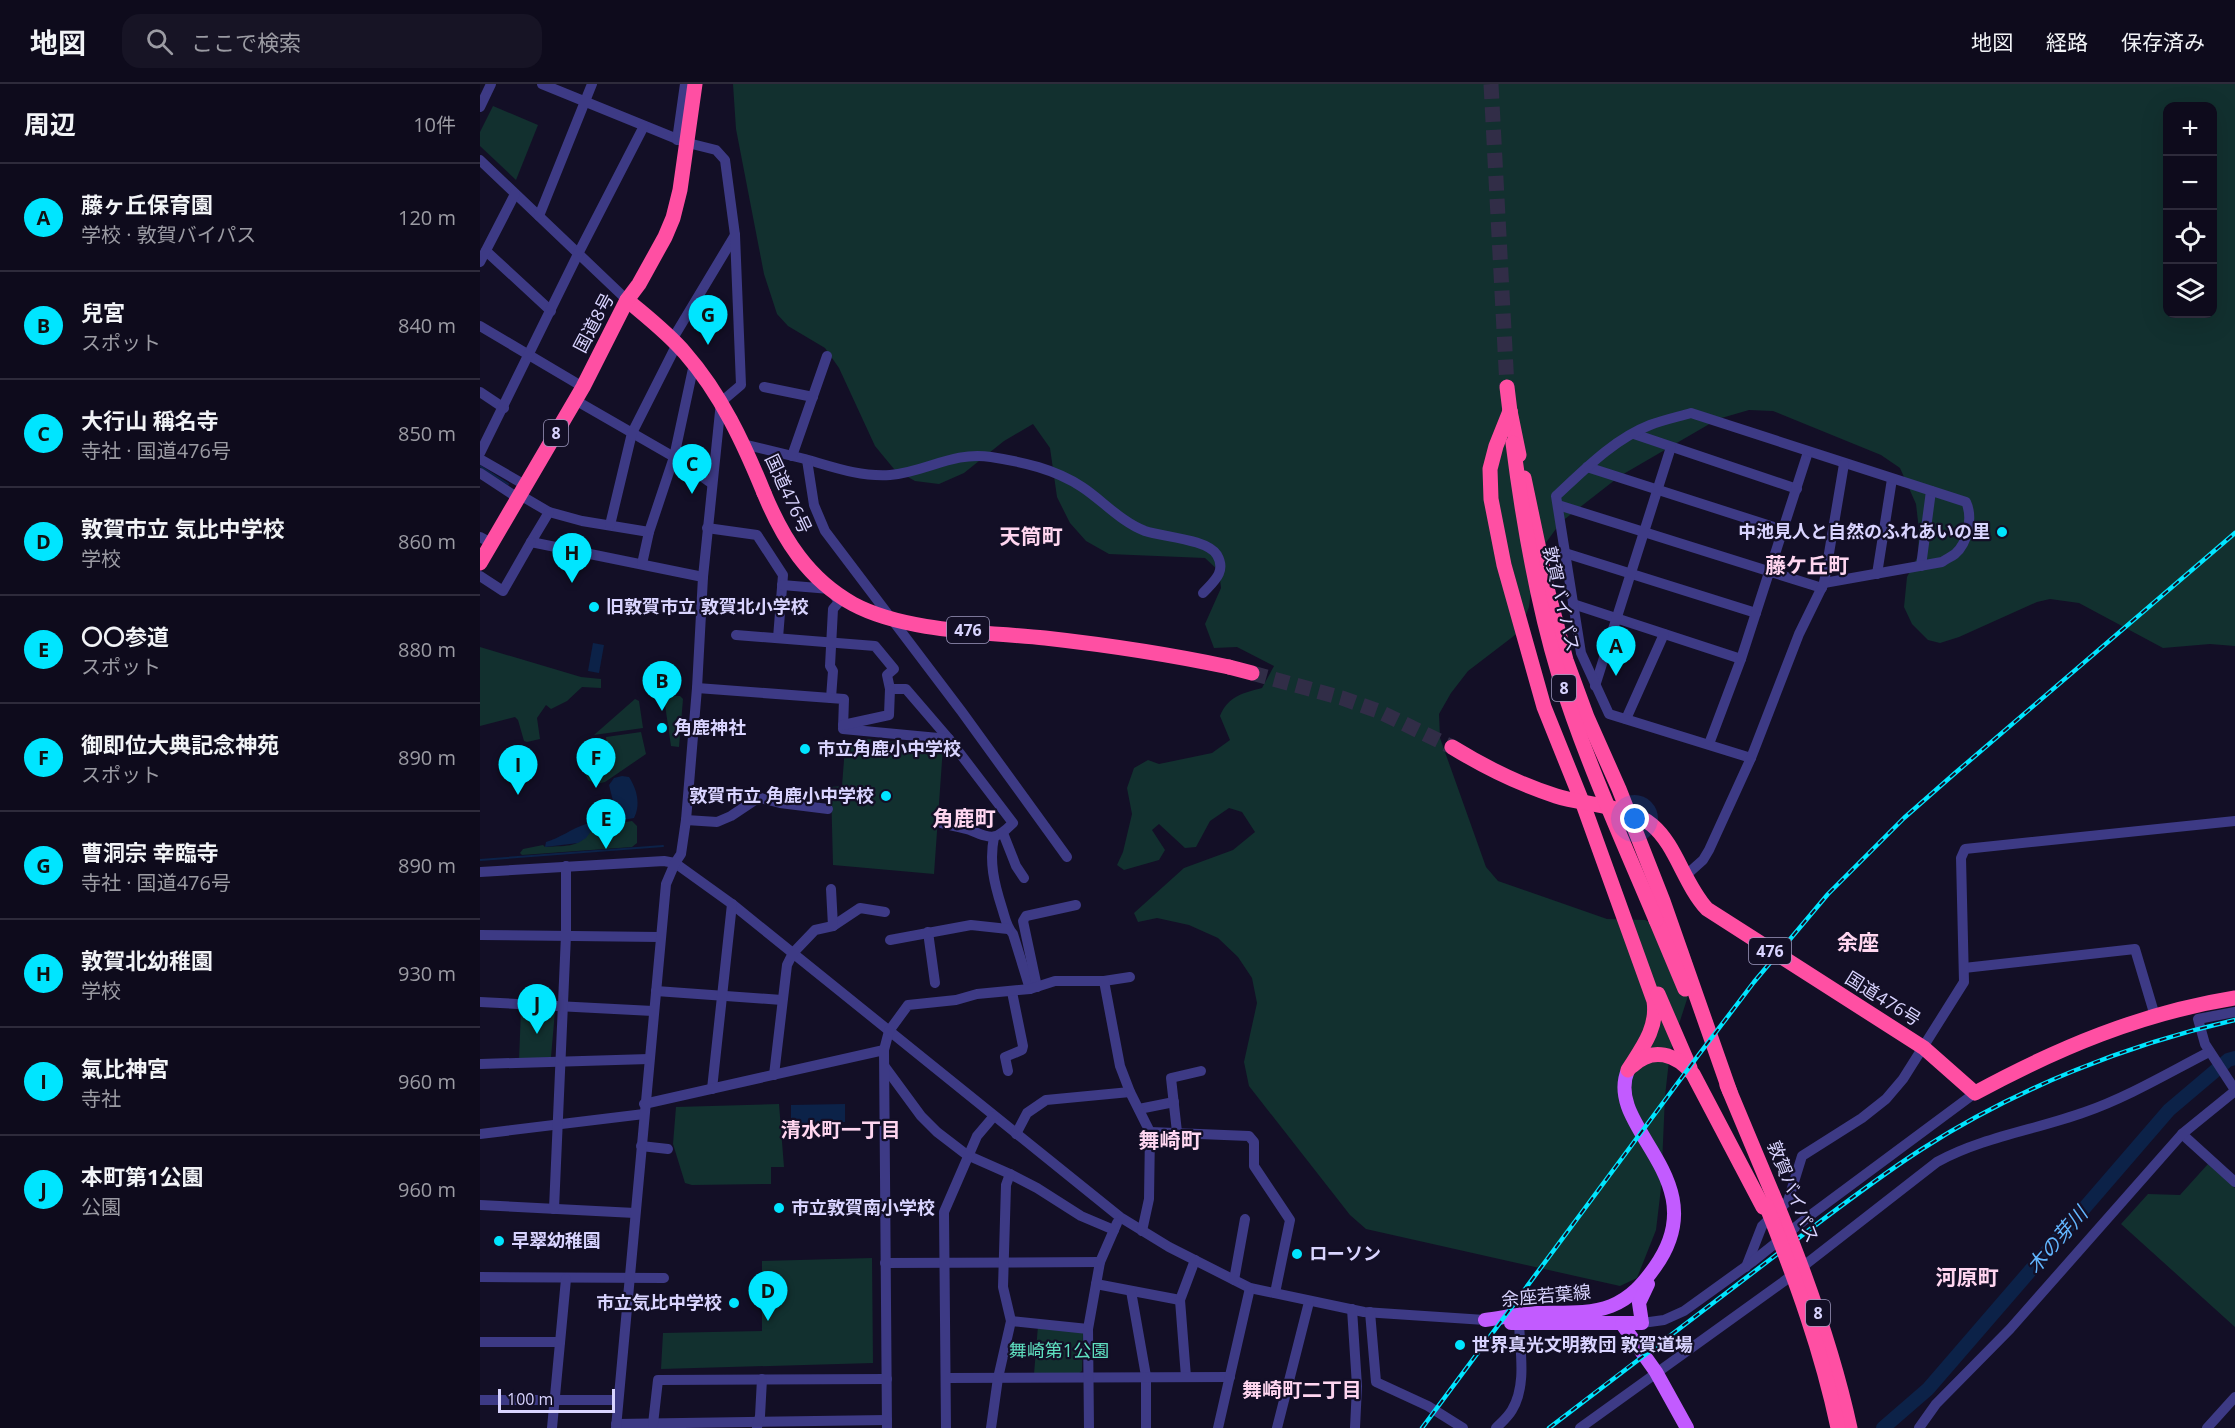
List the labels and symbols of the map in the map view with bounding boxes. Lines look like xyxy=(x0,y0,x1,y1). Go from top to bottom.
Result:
street label: 国道8号 xyxy=(567,289,619,357)
pin: G xyxy=(688,296,728,345)
road number: 8 xyxy=(544,420,568,446)
pin: C xyxy=(672,444,712,494)
street label: 国道476号 xyxy=(760,450,818,537)
place label: 中池見人と自然のふれあいの里 xyxy=(1738,519,1990,543)
district label: 天筒町 xyxy=(1000,522,1063,550)
marker: 中池見人と自然のふれあいの里 xyxy=(1995,525,2009,539)
pin: H xyxy=(552,534,592,583)
street label: 敦賀バイパス xyxy=(1538,544,1586,654)
district label: 藤ケ丘町 xyxy=(1765,551,1849,579)
place label: 旧敦賀市立 敦賀北小学校 xyxy=(606,594,809,618)
marker: 旧敦賀市立 敦賀北小学校 xyxy=(587,600,601,614)
road number: 476 xyxy=(947,617,989,643)
pin: A xyxy=(1596,626,1636,676)
pin: B xyxy=(642,662,681,711)
road number: 8 xyxy=(1552,675,1576,701)
place label: 角鹿神社 xyxy=(674,715,746,739)
marker: 角鹿神社 xyxy=(655,721,669,735)
place label: 市立角鹿小中学校 xyxy=(817,736,961,760)
pin: F xyxy=(576,738,616,788)
marker: 市立角鹿小中学校 xyxy=(798,742,812,756)
pin: I xyxy=(498,746,537,795)
place label: 敦賀市立 角鹿小中学校 xyxy=(689,783,874,807)
marker: 敦賀市立 角鹿小中学校 xyxy=(879,789,893,803)
pin: E xyxy=(586,800,626,849)
district label: 角鹿町 xyxy=(933,804,996,832)
your location xyxy=(1620,804,1649,833)
district label: 余座 xyxy=(1837,928,1879,956)
road number: 476 xyxy=(1749,938,1791,964)
street label: 国道476号 xyxy=(1841,965,1926,1031)
pin: J xyxy=(518,984,556,1034)
district label: 清水町一丁目 xyxy=(781,1116,901,1143)
district label: 舞崎町 xyxy=(1139,1126,1202,1154)
street label: 敦賀バイパス xyxy=(1763,1137,1825,1246)
place label: 市立敦賀南小学校 xyxy=(791,1195,935,1219)
water label: 木の芽川 xyxy=(2020,1199,2094,1279)
marker: 市立敦賀南小学校 xyxy=(772,1201,786,1215)
place label: 早翠幼稚園 xyxy=(511,1228,601,1252)
marker: 早翠幼稚園 xyxy=(492,1234,506,1248)
place label: ローソン xyxy=(1309,1241,1381,1265)
marker: ローソン xyxy=(1290,1247,1304,1261)
district label: 河原町 xyxy=(1936,1263,1999,1291)
pin: D xyxy=(748,1272,788,1321)
street label: 余座若葉線 xyxy=(1500,1279,1592,1311)
place label: 市立気比中学校 xyxy=(596,1290,722,1314)
marker: 市立気比中学校 xyxy=(727,1296,741,1310)
road number: 8 xyxy=(1806,1300,1830,1326)
place label: 世界真光文明教団 敦賀道場 xyxy=(1472,1332,1693,1356)
park label: 舞崎第1公園 xyxy=(1009,1338,1109,1362)
marker: 世界真光文明教団 敦賀道場 xyxy=(1453,1338,1467,1352)
district label: 舞崎町二丁目 xyxy=(1242,1376,1362,1403)
scale bar xyxy=(498,1386,615,1414)

